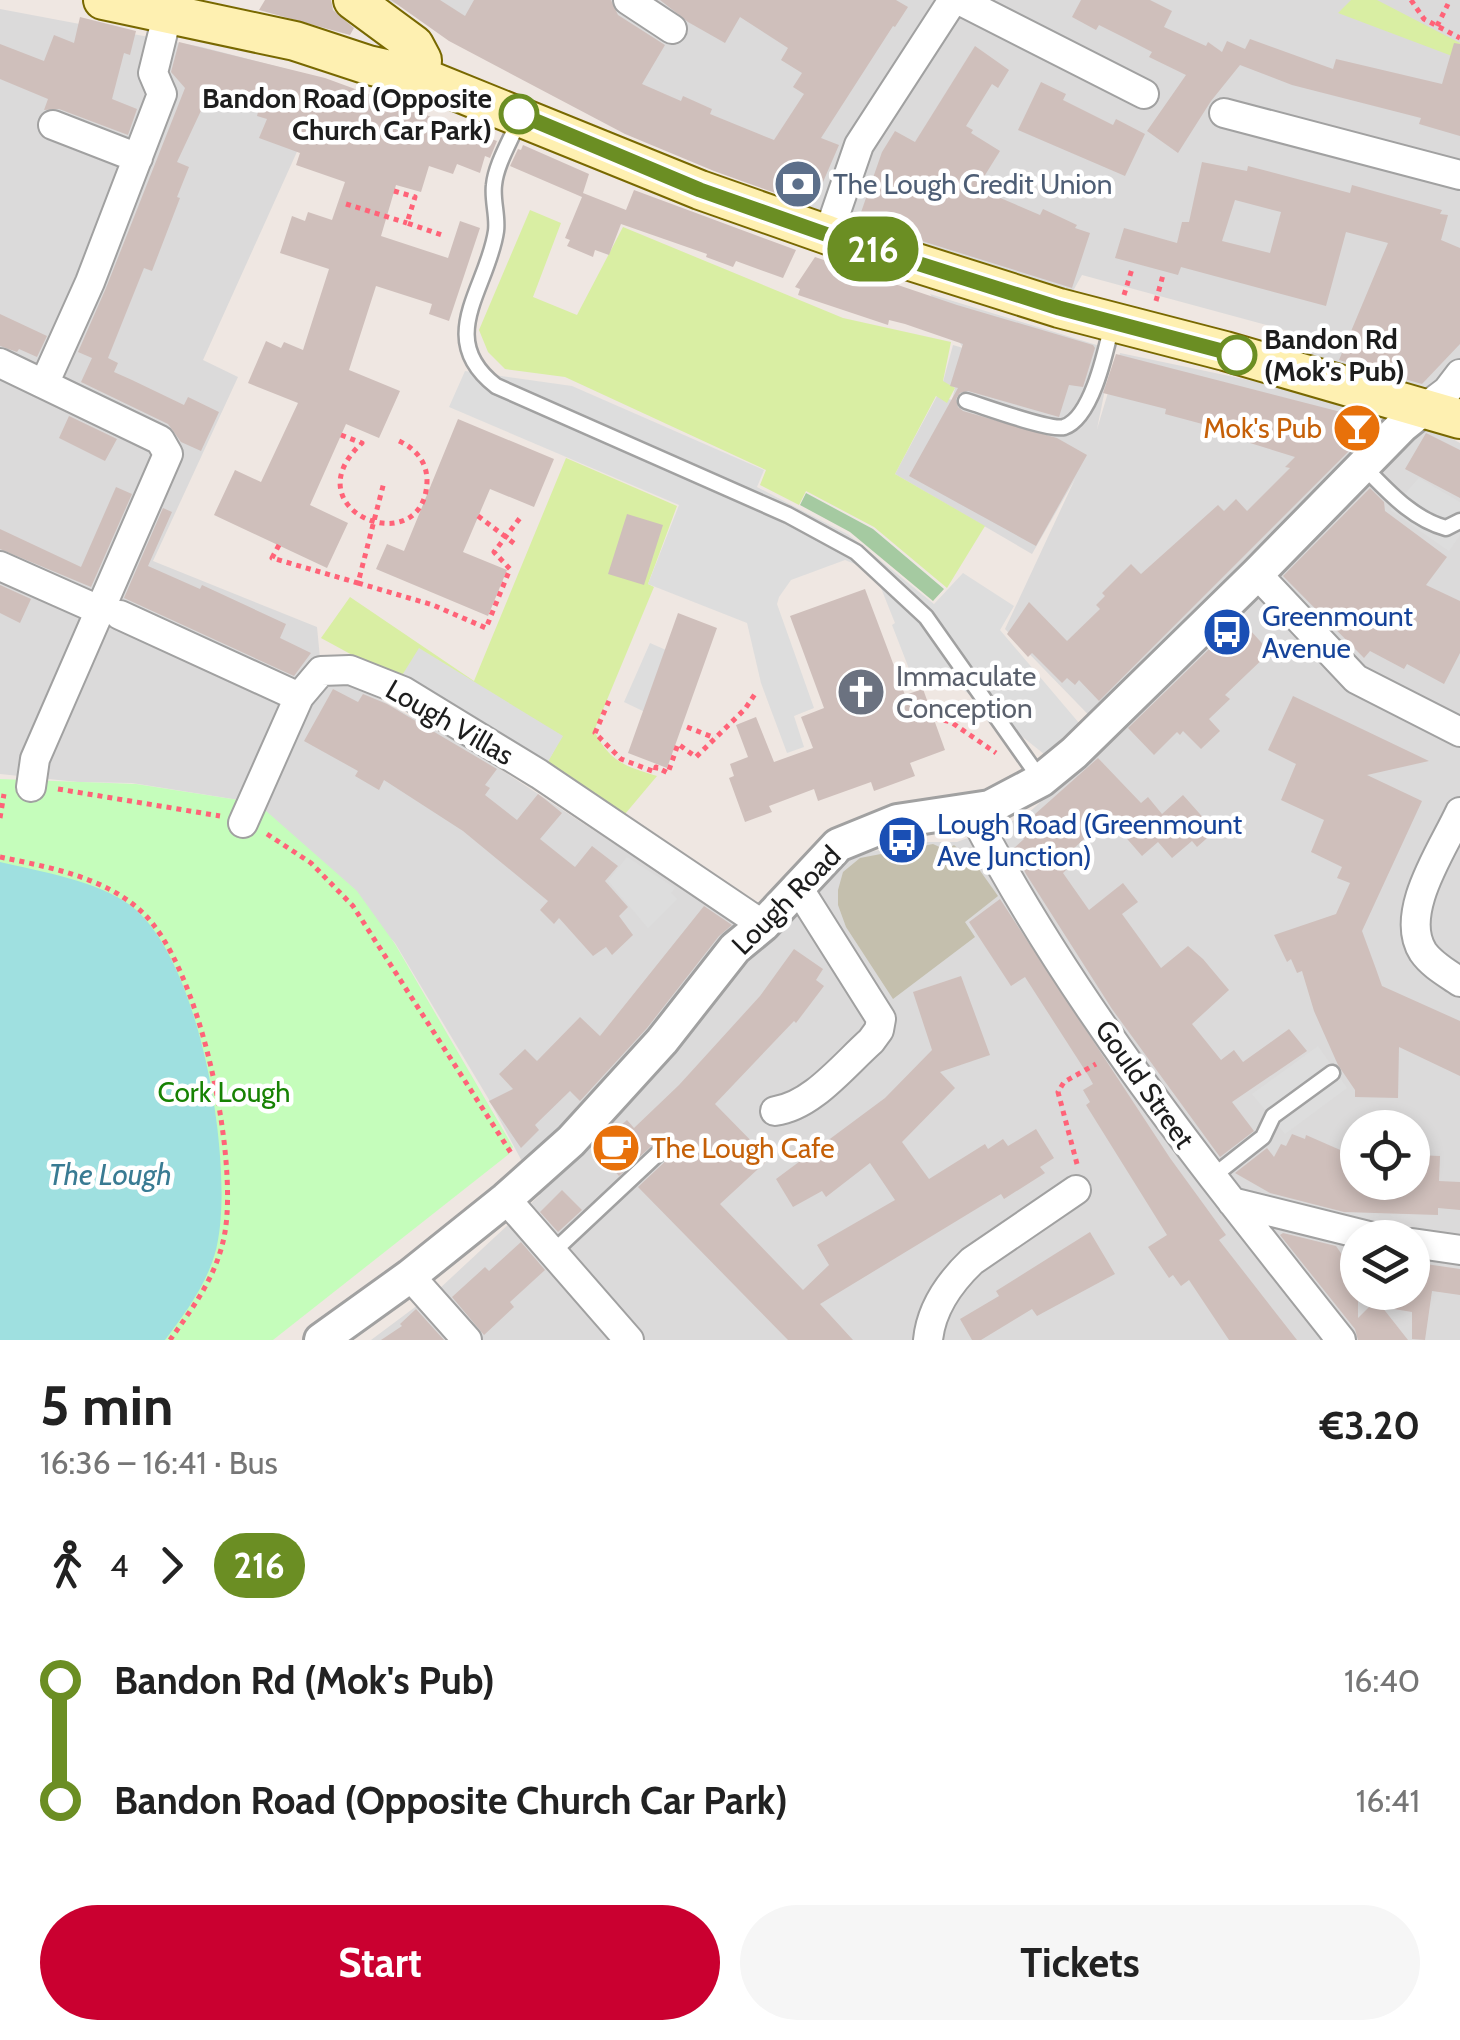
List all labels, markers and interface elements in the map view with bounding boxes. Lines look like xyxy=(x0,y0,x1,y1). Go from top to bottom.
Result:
place label: Bandon Road (Opposite Church Car Park) xyxy=(202,81,492,147)
marker: Bandon Road (Opposite Church Car Park) xyxy=(500,95,538,133)
bank icon: The Lough Credit Union xyxy=(772,158,824,210)
place label: The Lough Credit Union xyxy=(833,167,1112,201)
line badge: 216 xyxy=(816,216,930,282)
text: 216 xyxy=(847,228,899,271)
place label: Bandon Rd (Mok's Pub) xyxy=(1264,322,1405,388)
marker: Bandon Rd (Mok's Pub) xyxy=(1218,336,1256,374)
bar icon: Mok's Pub xyxy=(1331,402,1383,454)
place label: Mok's Pub xyxy=(1203,411,1322,445)
place label: Greenmount Avenue xyxy=(1262,599,1413,665)
bus stop icon: Greenmount Avenue xyxy=(1201,606,1253,658)
place label: Immaculate Conception xyxy=(896,659,1036,725)
church icon: Immaculate Conception xyxy=(835,666,887,718)
street label: Lough Villas xyxy=(380,672,520,772)
place label: Lough Road (Greenmount Ave Junction) xyxy=(937,807,1242,873)
bus stop icon: Lough Road (Greenmount Ave Junction) xyxy=(876,814,928,866)
street label: Lough Road xyxy=(724,838,848,962)
street label: Gould Street xyxy=(1088,1013,1202,1155)
park label: Cork Lough xyxy=(158,1075,290,1109)
map controls xyxy=(1340,1110,1430,1310)
button: locate xyxy=(1340,1110,1430,1200)
cafe icon: The Lough Cafe xyxy=(590,1122,642,1174)
place label: The Lough Cafe xyxy=(651,1131,835,1165)
water label: The Lough xyxy=(48,1156,172,1193)
button: layers xyxy=(1340,1220,1430,1310)
text: 5 min xyxy=(40,1372,173,1439)
text: €3.20 xyxy=(1320,1402,1420,1449)
text: 16:36 – 16:41 · Bus xyxy=(40,1443,278,1482)
icon: walk xyxy=(40,1538,95,1593)
icon: forward xyxy=(144,1538,199,1593)
text: 216 xyxy=(234,1544,285,1587)
text: 4 xyxy=(110,1546,129,1585)
text: Bandon Rd (Mok's Pub) xyxy=(114,1657,495,1704)
text: 16:40 xyxy=(1344,1661,1420,1700)
text: Bandon Road (Opposite Church Car Park) xyxy=(114,1777,788,1824)
text: 16:41 xyxy=(1356,1781,1420,1820)
button: Start xyxy=(40,1905,720,2020)
button: Tickets xyxy=(740,1905,1420,2020)

